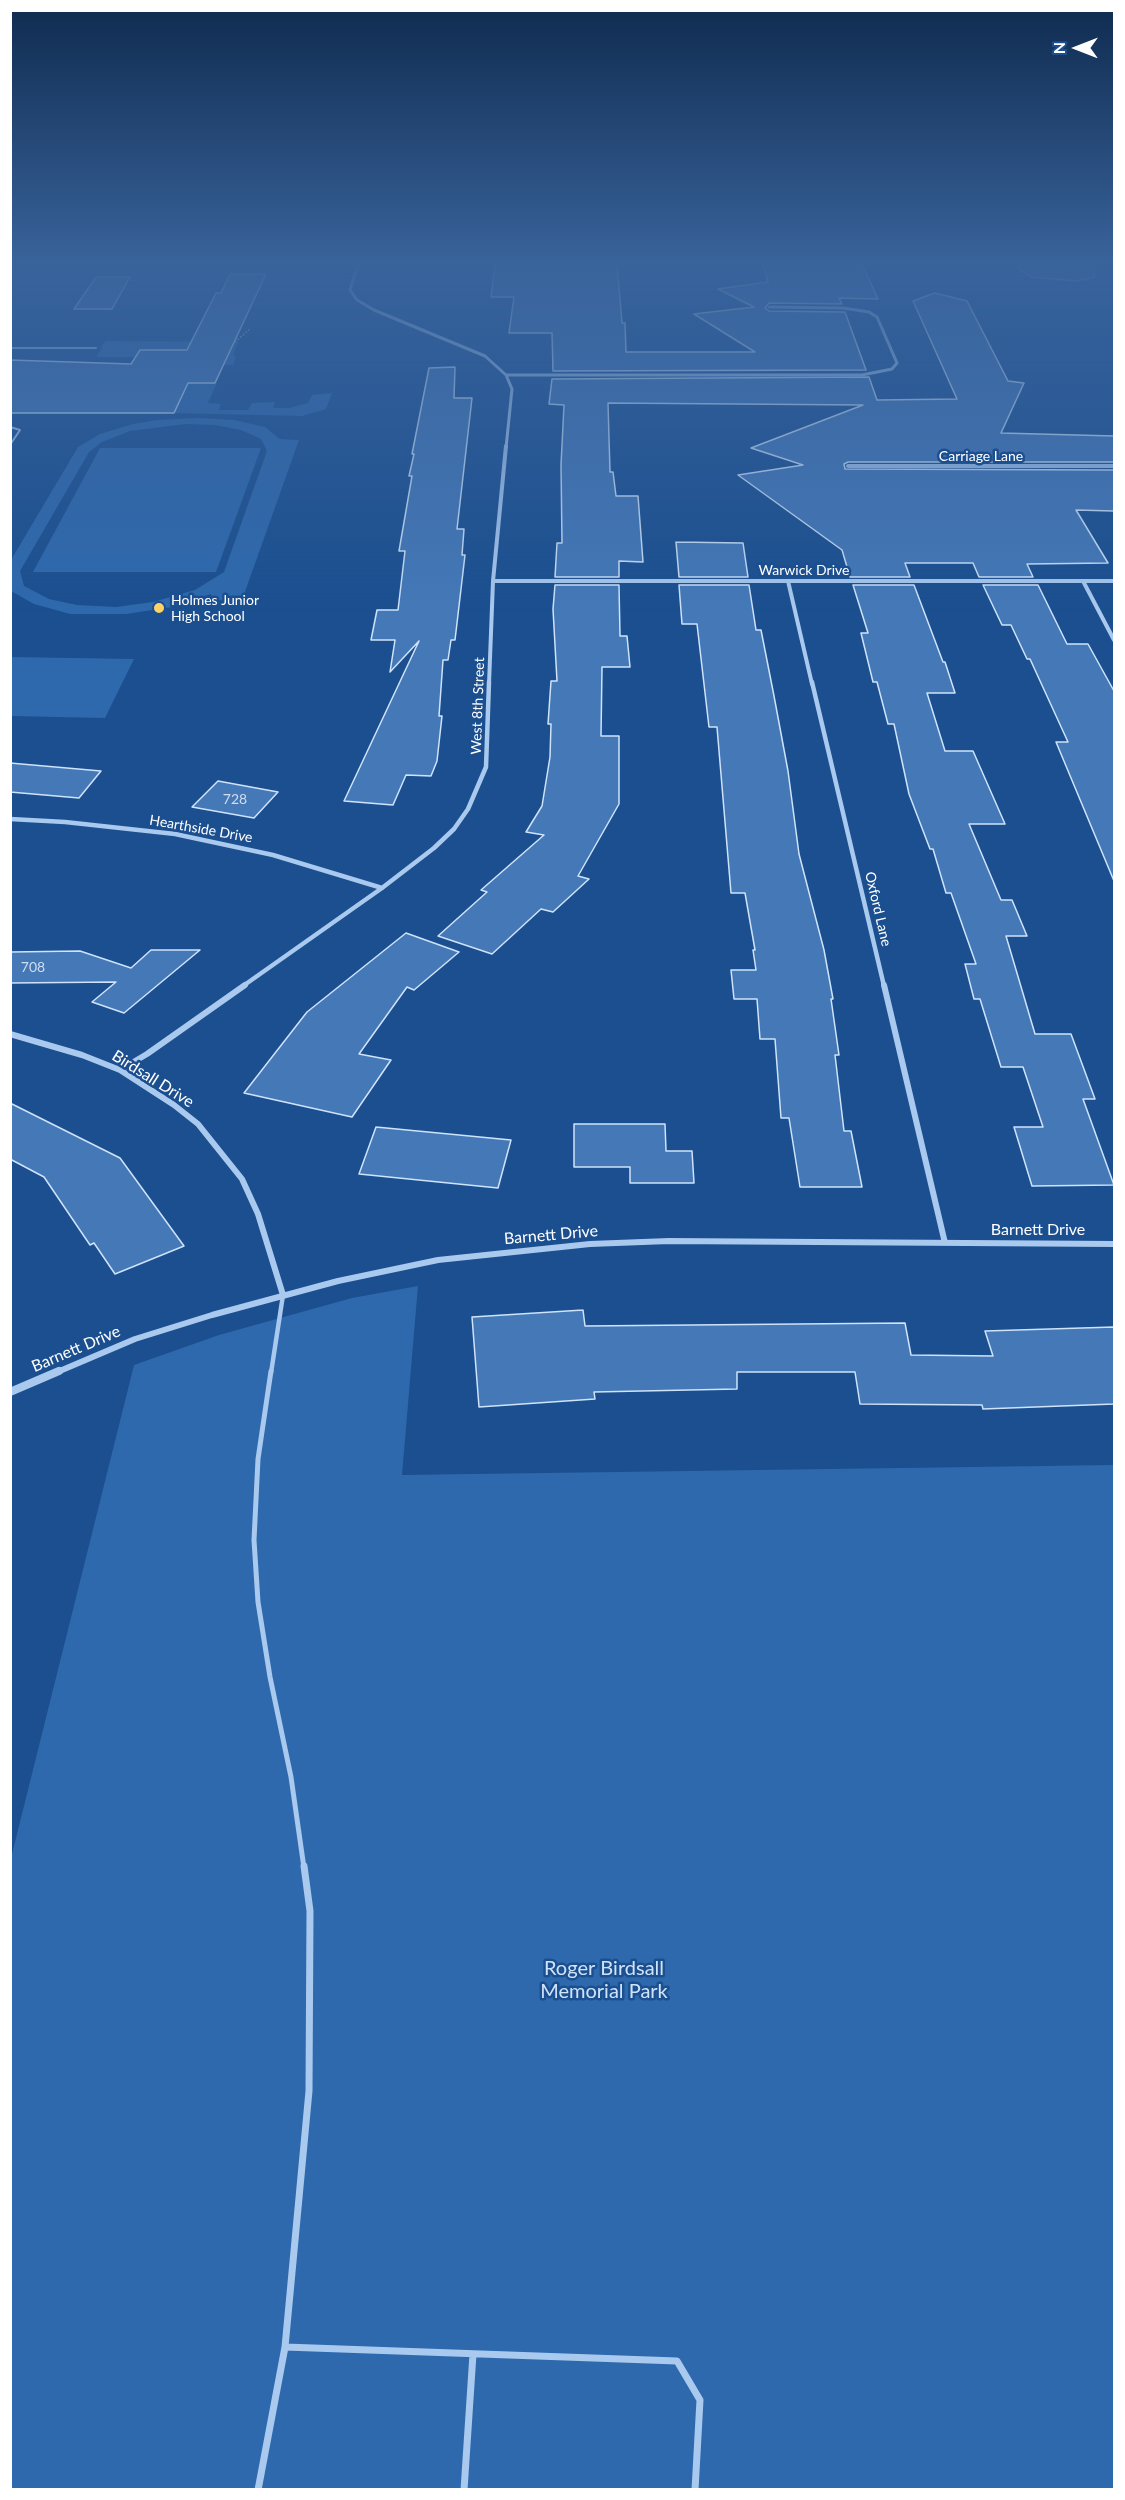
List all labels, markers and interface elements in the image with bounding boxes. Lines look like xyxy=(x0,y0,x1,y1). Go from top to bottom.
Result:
north arrow xyxy=(1047,18,1107,78)
text: N xyxy=(1049,42,1068,54)
street label: Carriage Lane xyxy=(939,448,1023,464)
street label: Warwick Drive xyxy=(759,562,849,578)
place label: Holmes Junior High School xyxy=(171,592,259,624)
marker: Holmes Junior High School xyxy=(152,601,166,615)
street label: West 8th Street xyxy=(468,657,488,755)
house number: 728 xyxy=(223,791,247,807)
street label: Hearthside Drive xyxy=(148,812,254,846)
street label: Oxford Lane xyxy=(861,870,895,948)
house number: 708 xyxy=(21,959,45,975)
street label: Birdsall Drive xyxy=(108,1046,198,1112)
street label: Barnett Drive xyxy=(991,1220,1085,1240)
street label: Barnett Drive xyxy=(503,1221,599,1249)
street label: Barnett Drive xyxy=(29,1322,123,1376)
park label: Roger Birdsall Memorial Park xyxy=(540,1957,668,2004)

